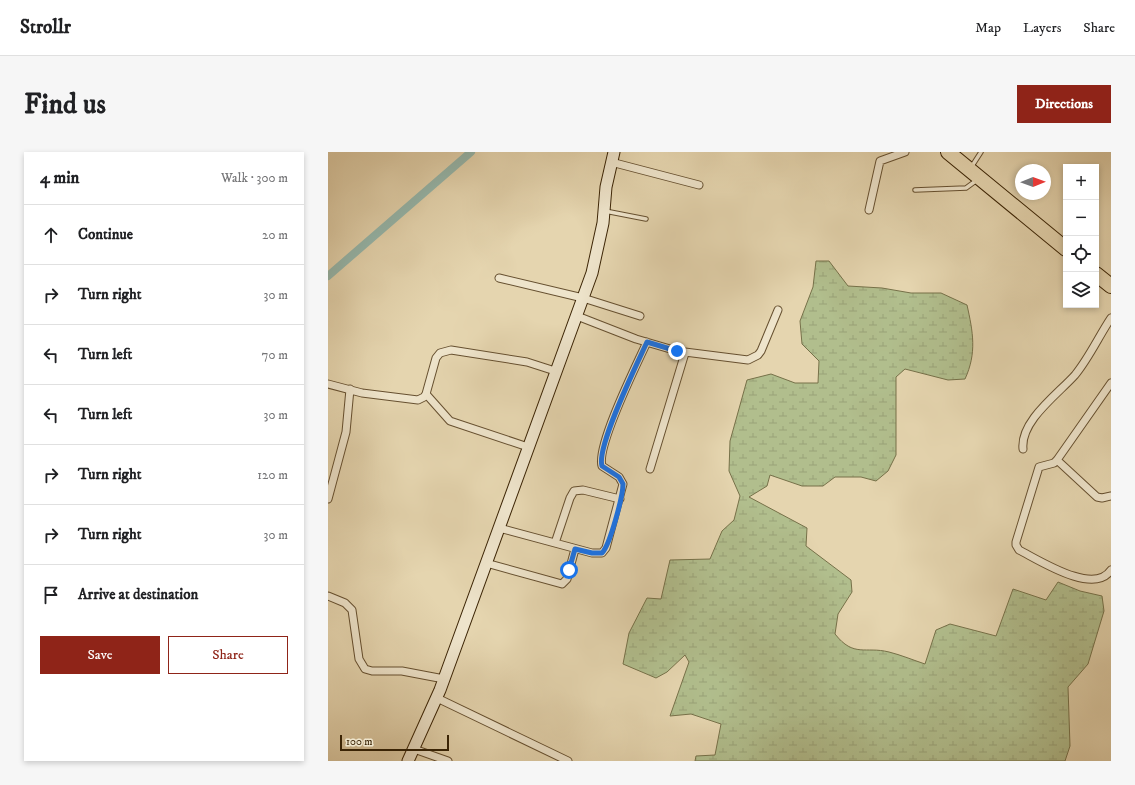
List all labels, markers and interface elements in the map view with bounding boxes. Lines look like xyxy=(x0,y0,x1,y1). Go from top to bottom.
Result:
text: Strollr xyxy=(20,16,71,39)
text: Map xyxy=(975,19,1001,37)
text: Layers xyxy=(1023,19,1061,37)
text: Share xyxy=(1083,19,1115,37)
button: Directions xyxy=(1017,85,1111,123)
text: Find us xyxy=(24,87,106,122)
north arrow xyxy=(1015,164,1051,200)
map controls xyxy=(1063,164,1099,308)
button: + xyxy=(1063,164,1099,200)
text: 4 min xyxy=(40,167,79,189)
text: Walk · 300 m xyxy=(221,170,288,186)
button: − xyxy=(1063,200,1099,236)
icon: ahead xyxy=(40,224,62,246)
text: Continue xyxy=(78,225,133,244)
text: 20 m xyxy=(262,227,288,243)
button: locate xyxy=(1063,236,1099,272)
button: layers xyxy=(1063,272,1099,308)
icon: right xyxy=(40,284,62,306)
text: Turn right xyxy=(78,285,141,304)
text: 30 m xyxy=(264,287,288,303)
route end xyxy=(668,342,686,360)
icon: left xyxy=(40,344,62,366)
text: Turn left xyxy=(78,345,132,364)
text: 70 m xyxy=(262,347,288,363)
icon: left xyxy=(40,404,62,426)
text: Turn left xyxy=(78,405,132,424)
text: 30 m xyxy=(264,407,288,423)
icon: right xyxy=(40,464,62,486)
text: Turn right xyxy=(78,465,141,484)
text: 120 m xyxy=(257,467,288,483)
icon: right xyxy=(40,524,62,546)
text: Turn right xyxy=(78,525,141,544)
text: 30 m xyxy=(264,527,288,543)
route start xyxy=(560,561,578,579)
icon: arrive xyxy=(40,584,62,606)
text: Arrive at destination xyxy=(78,585,198,604)
button: Save xyxy=(40,636,160,674)
button: Share xyxy=(168,636,288,674)
scale bar xyxy=(340,733,449,752)
text: 100 m xyxy=(346,735,372,749)

